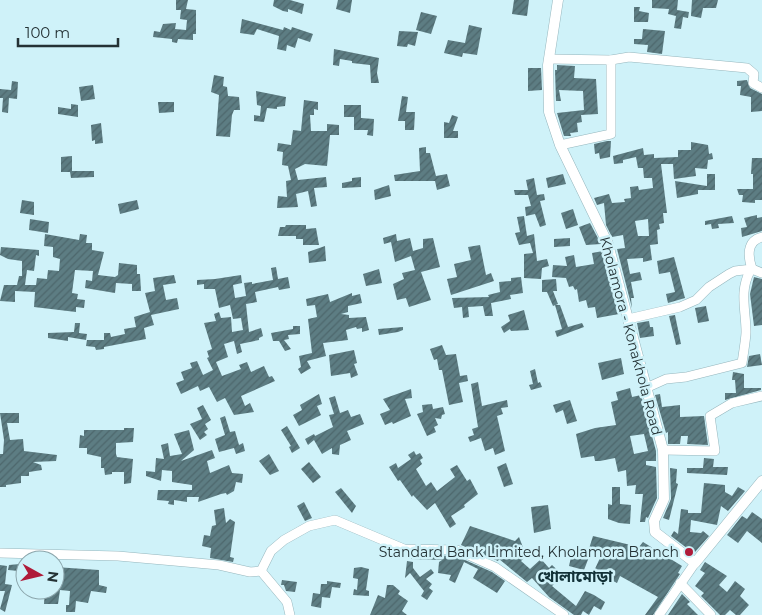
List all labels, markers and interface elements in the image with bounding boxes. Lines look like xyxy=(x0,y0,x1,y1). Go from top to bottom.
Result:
scale bar xyxy=(18,15,118,47)
text: 100 m xyxy=(25,23,70,42)
street label: Kholamora - Konakhola Road xyxy=(596,235,666,437)
place label: Standard Bank Limited, Kholamora Branch xyxy=(379,543,679,561)
marker: Standard Bank Limited, Kholamora Branch xyxy=(683,546,695,558)
north arrow xyxy=(15,550,65,600)
district label: খোলামোড়া xyxy=(537,567,613,586)
text: N xyxy=(43,570,63,584)

